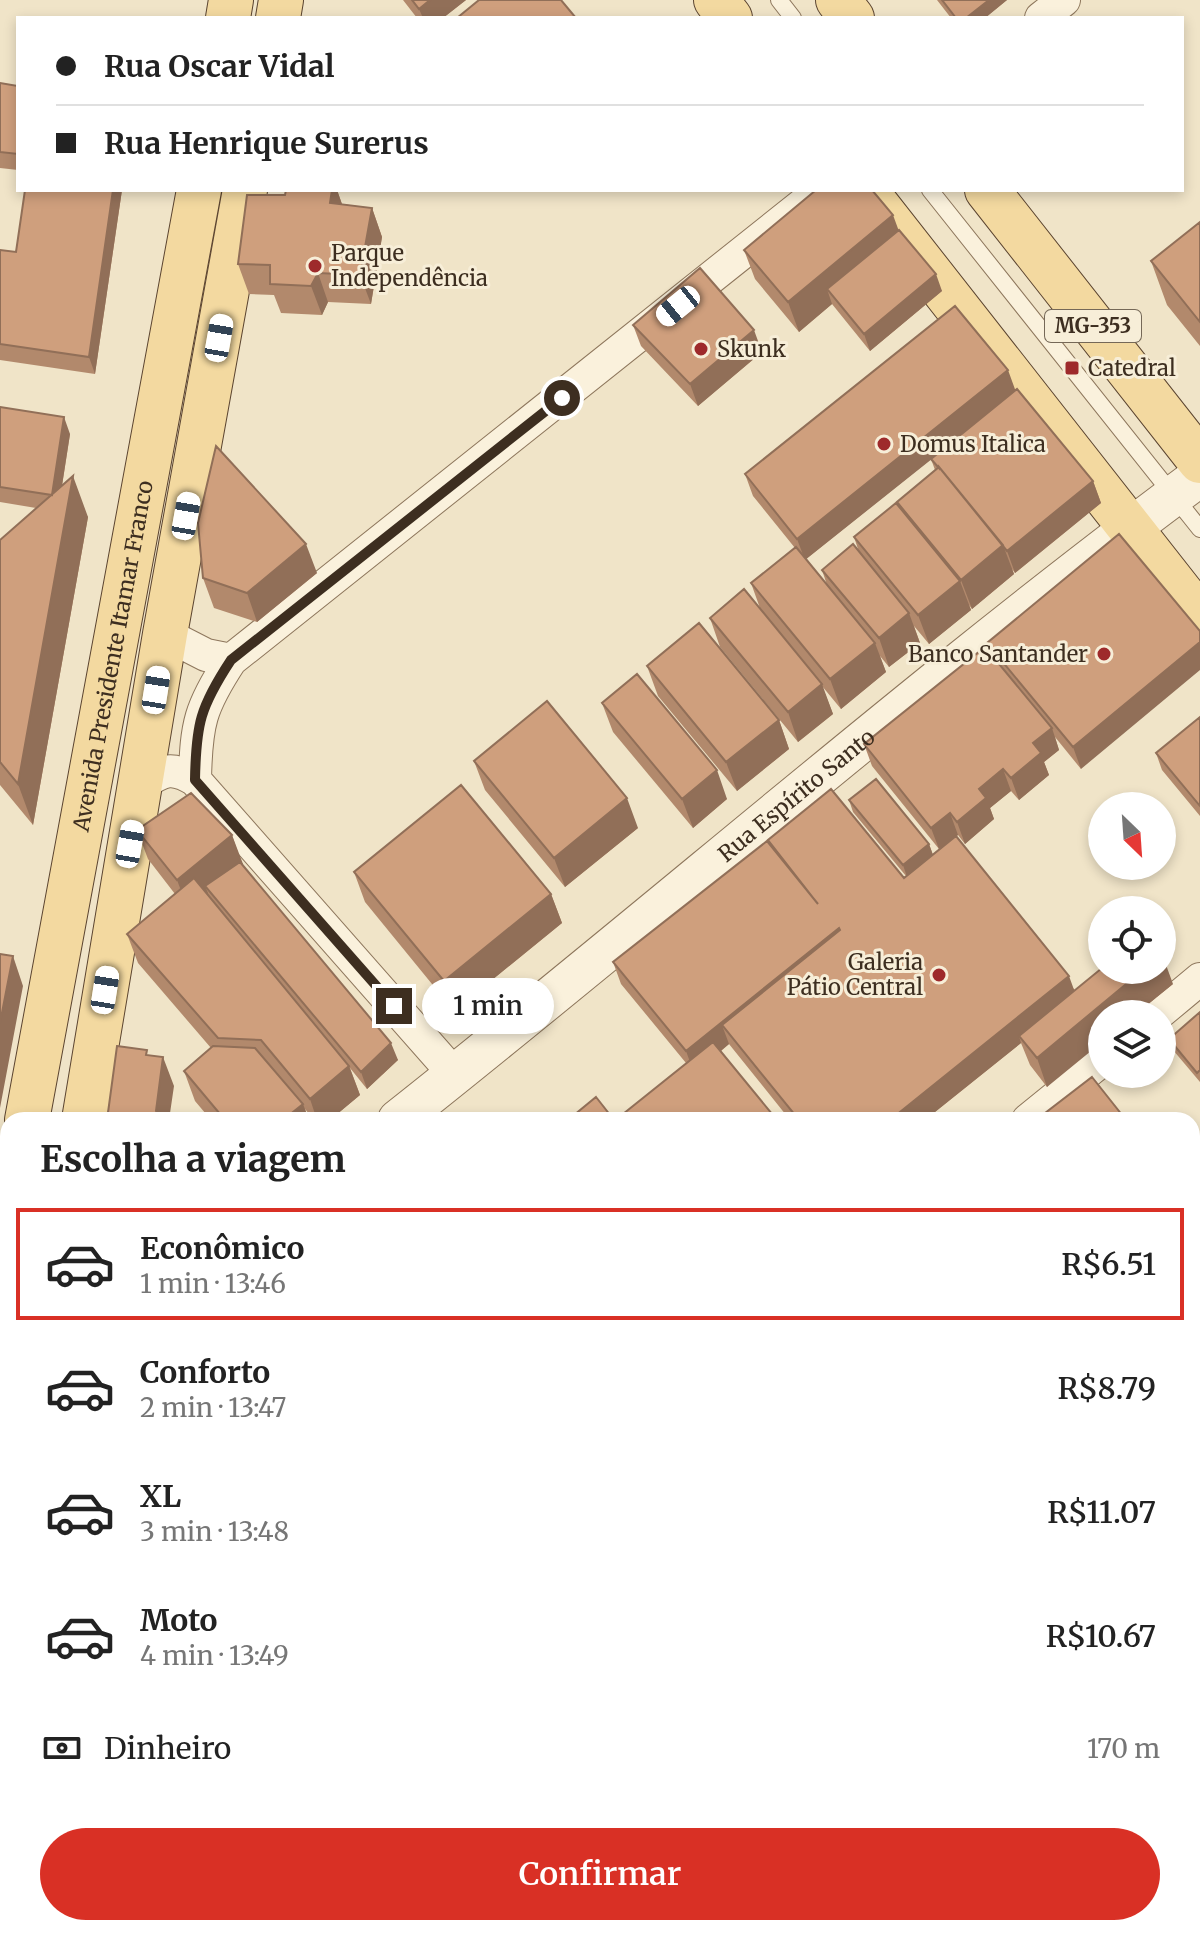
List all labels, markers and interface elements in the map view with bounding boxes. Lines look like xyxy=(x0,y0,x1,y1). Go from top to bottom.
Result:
text: Rua Oscar Vidal xyxy=(104,47,335,85)
text: Rua Henrique Surerus xyxy=(104,124,429,162)
place label: Parque Independência xyxy=(331,239,488,292)
marker: Parque Independência xyxy=(306,257,324,275)
car xyxy=(652,282,704,330)
road number: MG-353 xyxy=(1045,310,1141,342)
car xyxy=(203,312,235,364)
place label: Skunk xyxy=(717,335,786,363)
marker: Skunk xyxy=(692,340,710,358)
place label: Catedral xyxy=(1088,354,1176,382)
marker: Catedral xyxy=(1063,359,1081,377)
route start xyxy=(544,380,580,416)
place label: Domus Italica xyxy=(900,430,1046,458)
marker: Domus Italica xyxy=(875,435,893,453)
street label: Avenida Presidente Itamar Franco xyxy=(66,478,159,835)
car xyxy=(170,490,202,542)
place label: Banco Santander xyxy=(908,640,1088,668)
marker: Banco Santander xyxy=(1095,645,1113,663)
car xyxy=(140,664,172,716)
street label: Rua Espírito Santo xyxy=(712,722,881,868)
north arrow xyxy=(1088,792,1176,880)
map controls xyxy=(1088,792,1176,1088)
car xyxy=(114,818,146,870)
button: locate xyxy=(1088,896,1176,984)
place label: Galeria Pátio Central xyxy=(787,948,923,1001)
car xyxy=(89,964,121,1016)
marker: Galeria Pátio Central xyxy=(930,966,948,984)
callout: 1 min xyxy=(422,978,554,1034)
route end xyxy=(376,988,412,1024)
text: 1 min xyxy=(453,989,523,1022)
button: layers xyxy=(1088,1000,1176,1088)
text: Escolha a viagem xyxy=(40,1137,346,1182)
icon: car xyxy=(44,1228,116,1300)
text: Econômico xyxy=(140,1229,304,1267)
text: R$6.51 xyxy=(1061,1245,1156,1283)
text: 1 min · 13:46 xyxy=(140,1267,286,1300)
icon: car xyxy=(44,1352,116,1424)
text: Conforto xyxy=(140,1353,270,1391)
text: R$8.79 xyxy=(1058,1369,1156,1407)
text: 2 min · 13:47 xyxy=(140,1391,286,1424)
icon: car xyxy=(44,1476,116,1548)
text: XL xyxy=(140,1477,181,1515)
text: R$11.07 xyxy=(1047,1493,1156,1531)
text: 3 min · 13:48 xyxy=(140,1515,289,1548)
icon: car xyxy=(44,1600,116,1672)
text: Moto xyxy=(140,1601,218,1639)
text: R$10.67 xyxy=(1046,1617,1156,1655)
text: 4 min · 13:49 xyxy=(140,1639,289,1672)
icon: cash xyxy=(40,1726,84,1770)
text: Dinheiro xyxy=(104,1729,231,1767)
text: 170 m xyxy=(1087,1732,1160,1765)
button: Confirmar xyxy=(40,1828,1160,1920)

